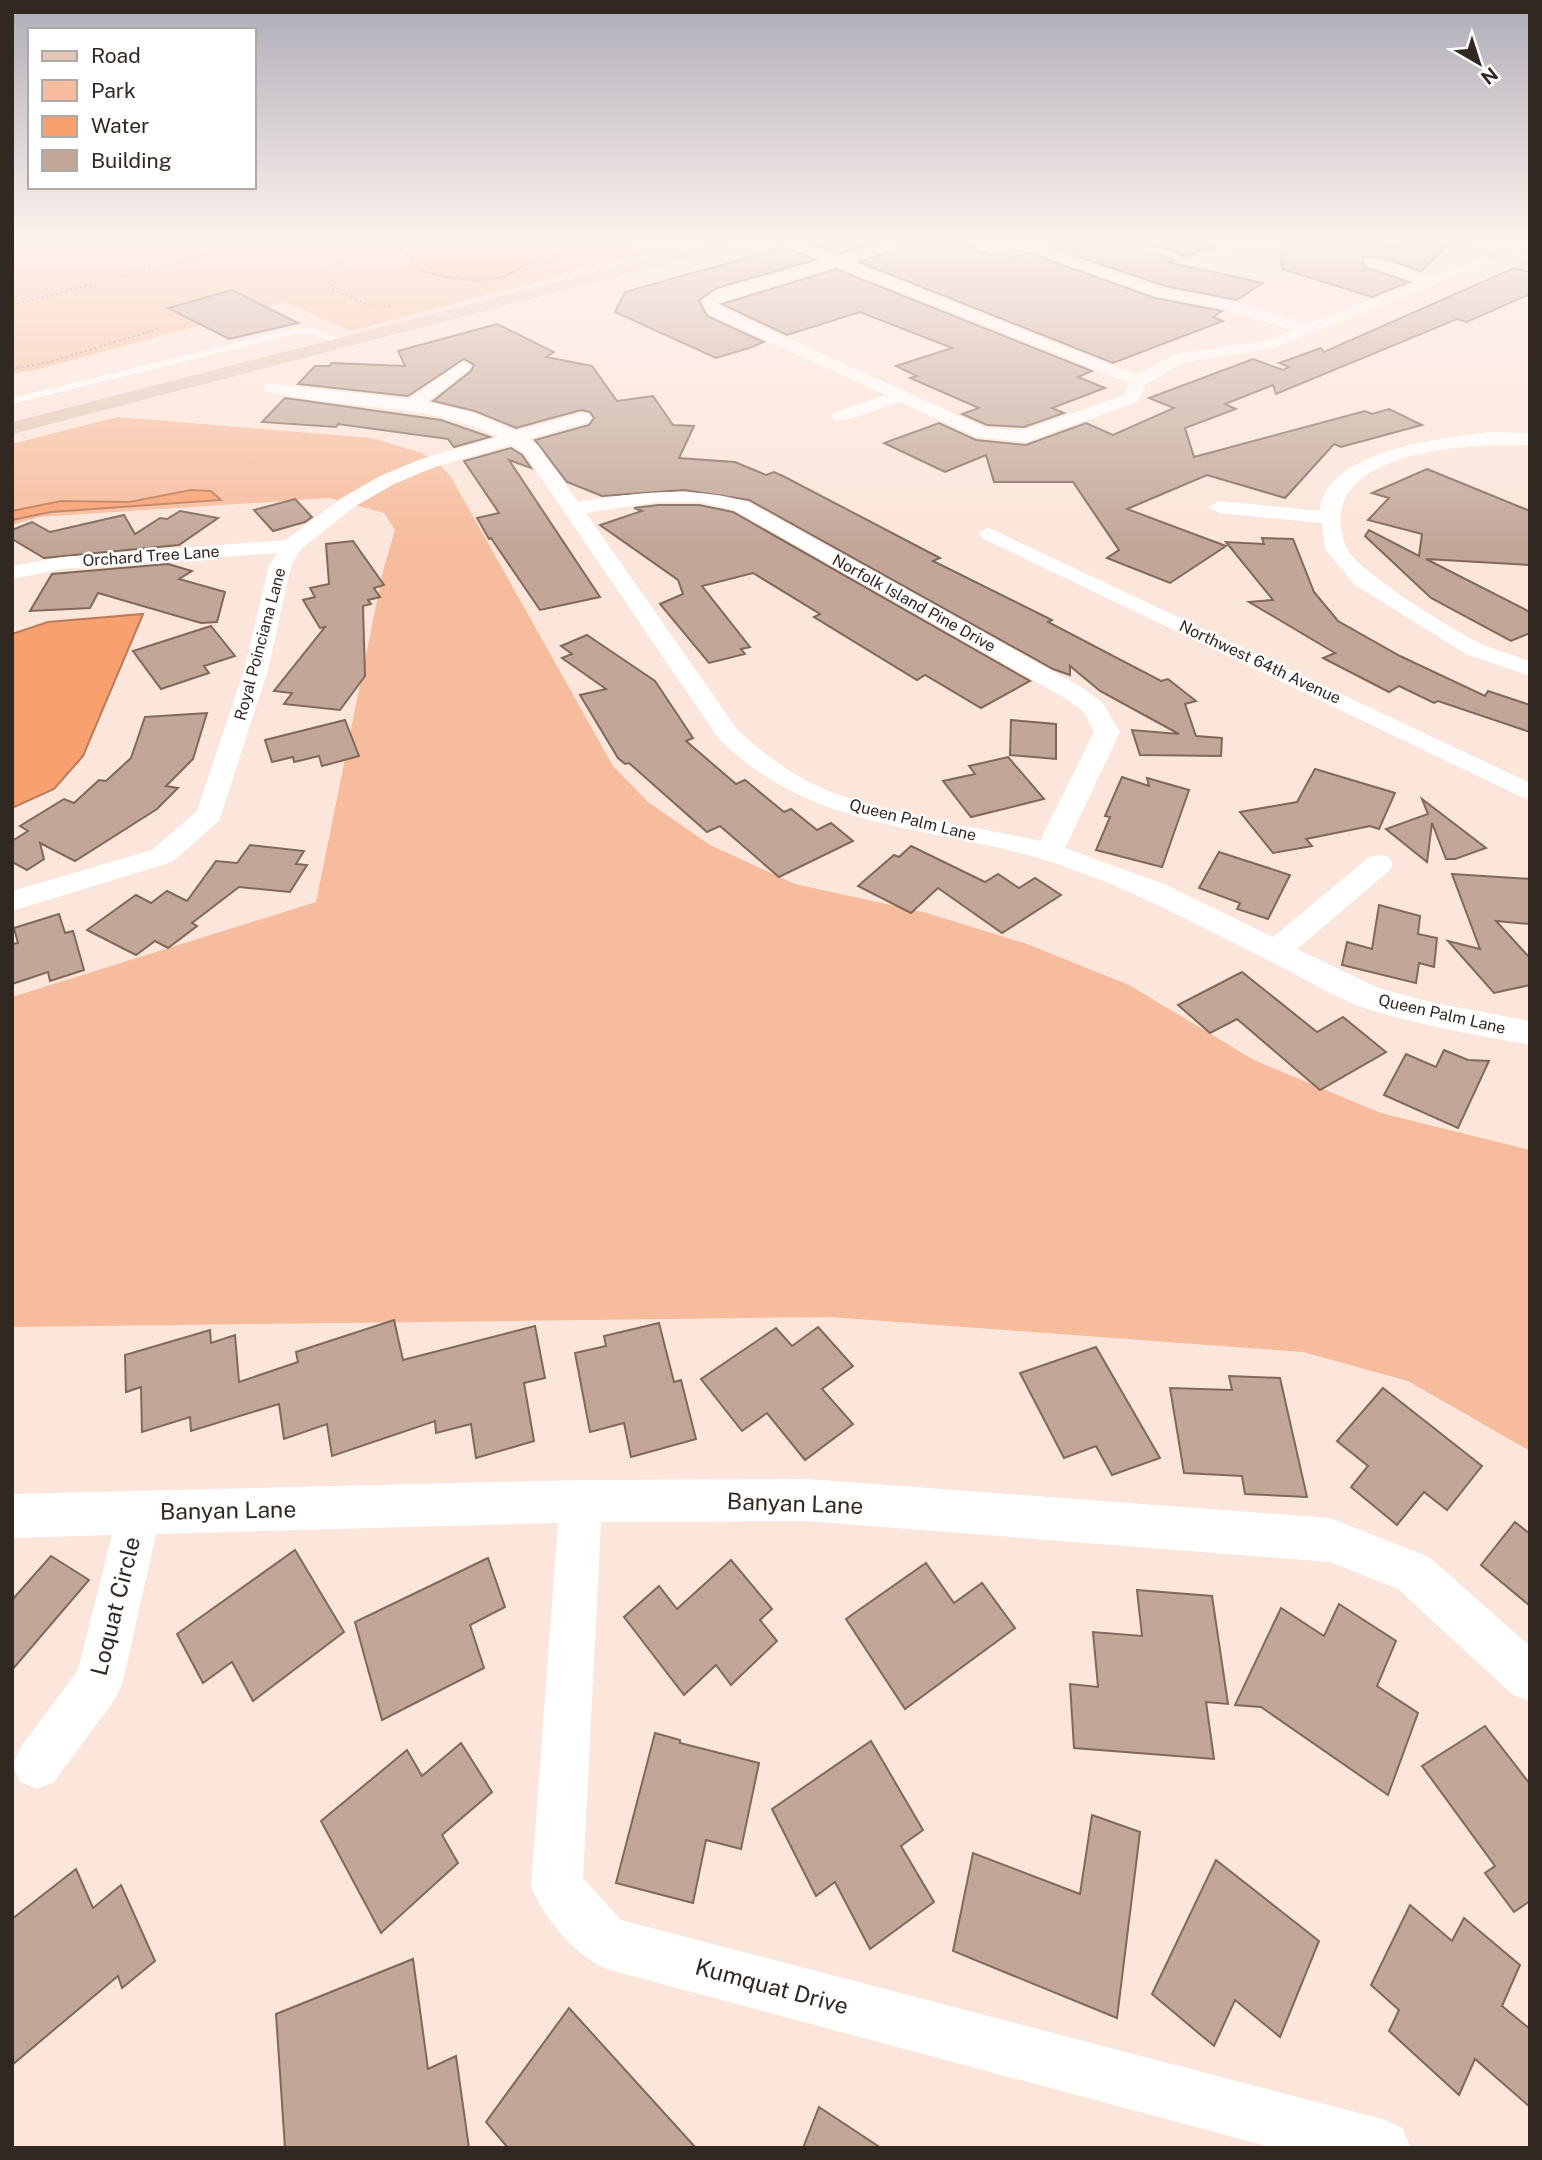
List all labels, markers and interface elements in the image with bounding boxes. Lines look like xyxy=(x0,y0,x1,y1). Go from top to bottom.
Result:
legend xyxy=(28,28,256,189)
north arrow xyxy=(1444,28,1514,98)
text: Road xyxy=(91,43,141,68)
text: N xyxy=(1477,63,1502,89)
text: Park xyxy=(91,78,136,103)
text: Water xyxy=(91,113,149,138)
text: Building xyxy=(91,148,172,173)
street label: Orchard Tree Lane xyxy=(82,542,220,570)
street label: Norfolk Island Pine Drive xyxy=(829,550,999,656)
street label: Royal Poinciana Lane xyxy=(230,566,290,722)
street label: Northwest 64th Avenue xyxy=(1176,616,1344,708)
street label: Queen Palm Lane xyxy=(848,795,978,845)
street label: Queen Palm Lane xyxy=(1377,990,1507,1038)
street label: Banyan Lane xyxy=(726,1487,864,1519)
street label: Banyan Lane xyxy=(159,1495,297,1525)
street label: Loquat Circle xyxy=(85,1534,145,1678)
street label: Kumquat Drive xyxy=(693,1953,851,2019)

